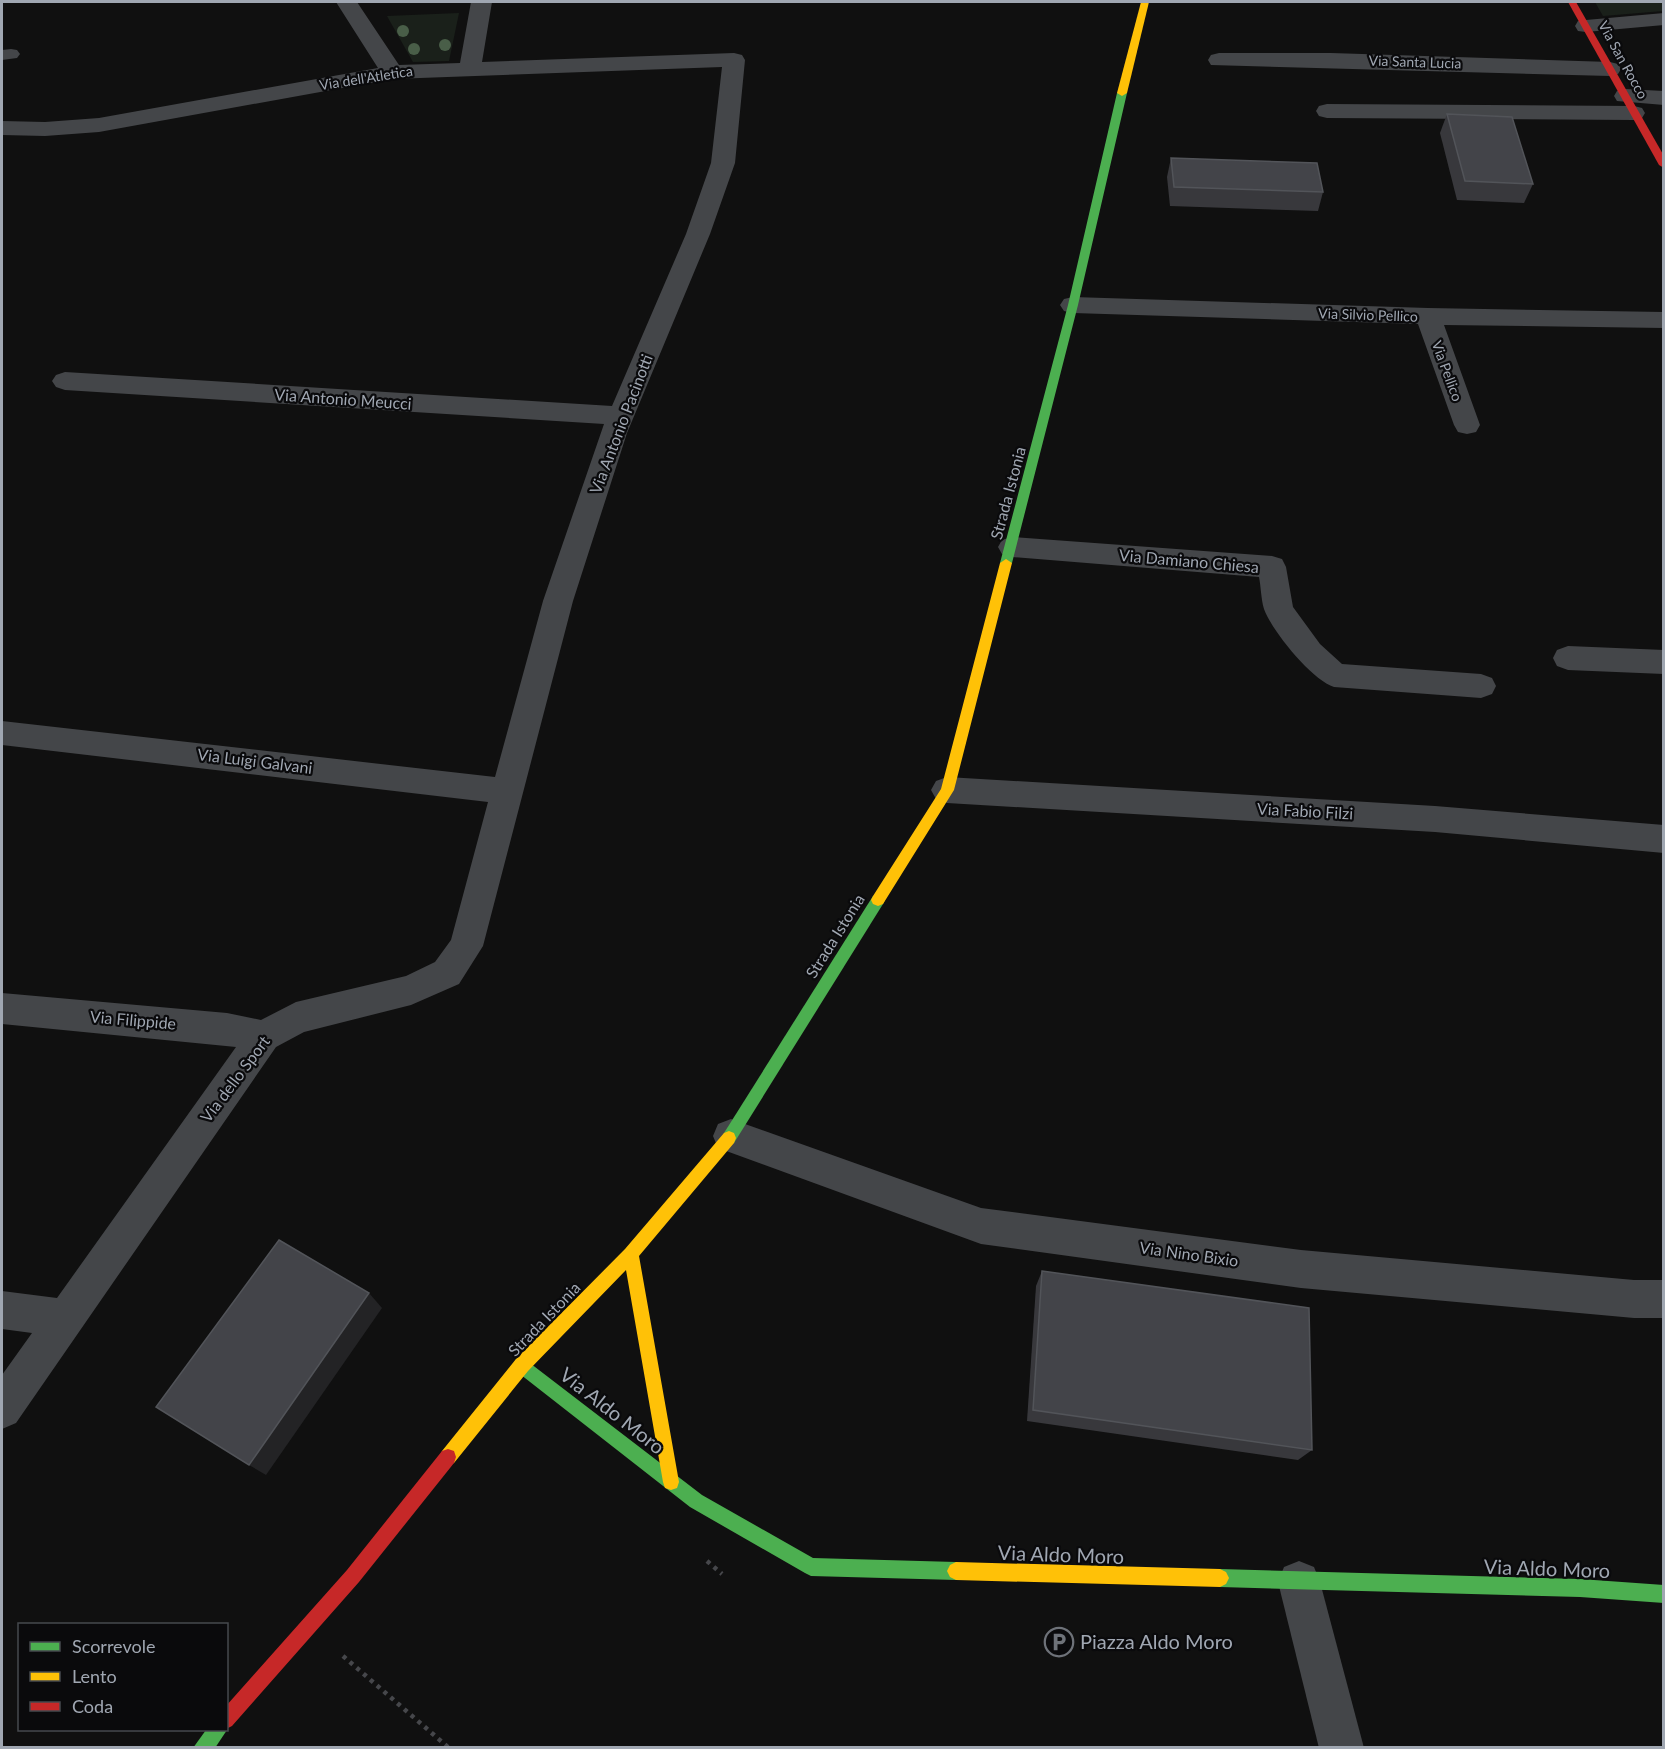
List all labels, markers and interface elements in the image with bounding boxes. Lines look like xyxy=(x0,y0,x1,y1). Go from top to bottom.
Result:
street label: Via San Rocco xyxy=(1595,18,1652,102)
street label: Via Santa Lucia xyxy=(1368,51,1462,72)
street label: Via dell'Atletica xyxy=(318,62,414,93)
street label: Via Silvio Pellico xyxy=(1318,304,1418,325)
street label: Via Pellico xyxy=(1429,338,1466,404)
street label: Via Antonio Pacinotti xyxy=(585,351,656,496)
street label: Via Antonio Meucci xyxy=(274,384,412,413)
street label: Strada Istonia xyxy=(986,444,1029,541)
street label: Via Damiano Chiesa xyxy=(1118,545,1260,576)
street label: Via Luigi Galvani xyxy=(196,744,314,777)
street label: Via Fabio Filzi xyxy=(1256,798,1354,823)
street label: Strada Istonia xyxy=(801,890,868,981)
street label: Via Filippide xyxy=(89,1006,177,1033)
street label: Via dello Sport xyxy=(196,1032,273,1126)
street label: Via Nino Bixio xyxy=(1138,1237,1240,1270)
street label: Strada Istonia xyxy=(504,1278,584,1360)
street label: Via Aldo Moro xyxy=(555,1362,670,1459)
street label: Via Aldo Moro xyxy=(997,1540,1125,1568)
street label: Via Aldo Moro xyxy=(1483,1554,1611,1582)
legend xyxy=(18,1623,228,1731)
parking icon: Piazza Aldo Moro xyxy=(1043,1626,1075,1658)
place label: Piazza Aldo Moro xyxy=(1080,1629,1233,1653)
text: Scorrevole xyxy=(72,1635,155,1657)
text: Lento xyxy=(72,1665,117,1687)
text: Coda xyxy=(72,1695,113,1717)

